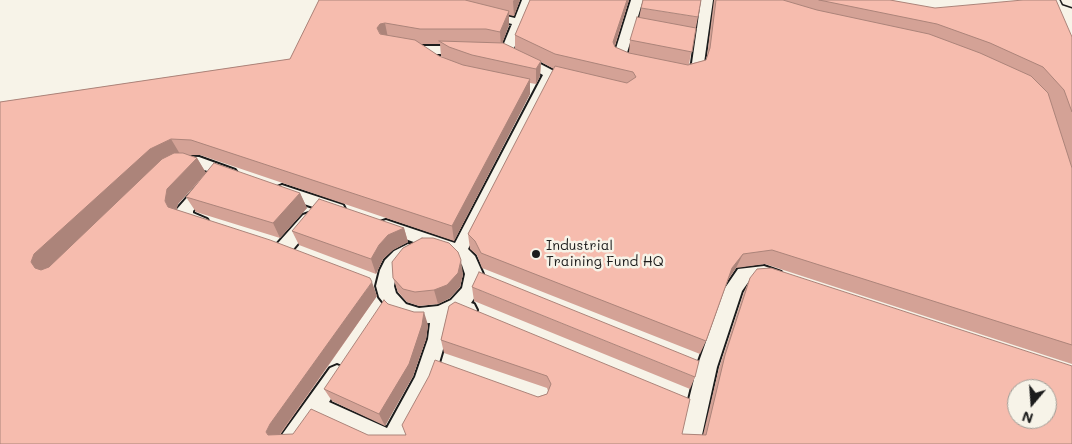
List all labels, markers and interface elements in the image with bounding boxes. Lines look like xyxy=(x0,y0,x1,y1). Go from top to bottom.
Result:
place label: Industrial Training Fund HQ xyxy=(546,238,664,270)
marker: Industrial Training Fund HQ xyxy=(530,248,542,260)
north arrow xyxy=(1007,379,1057,429)
text: N xyxy=(1020,407,1036,428)

